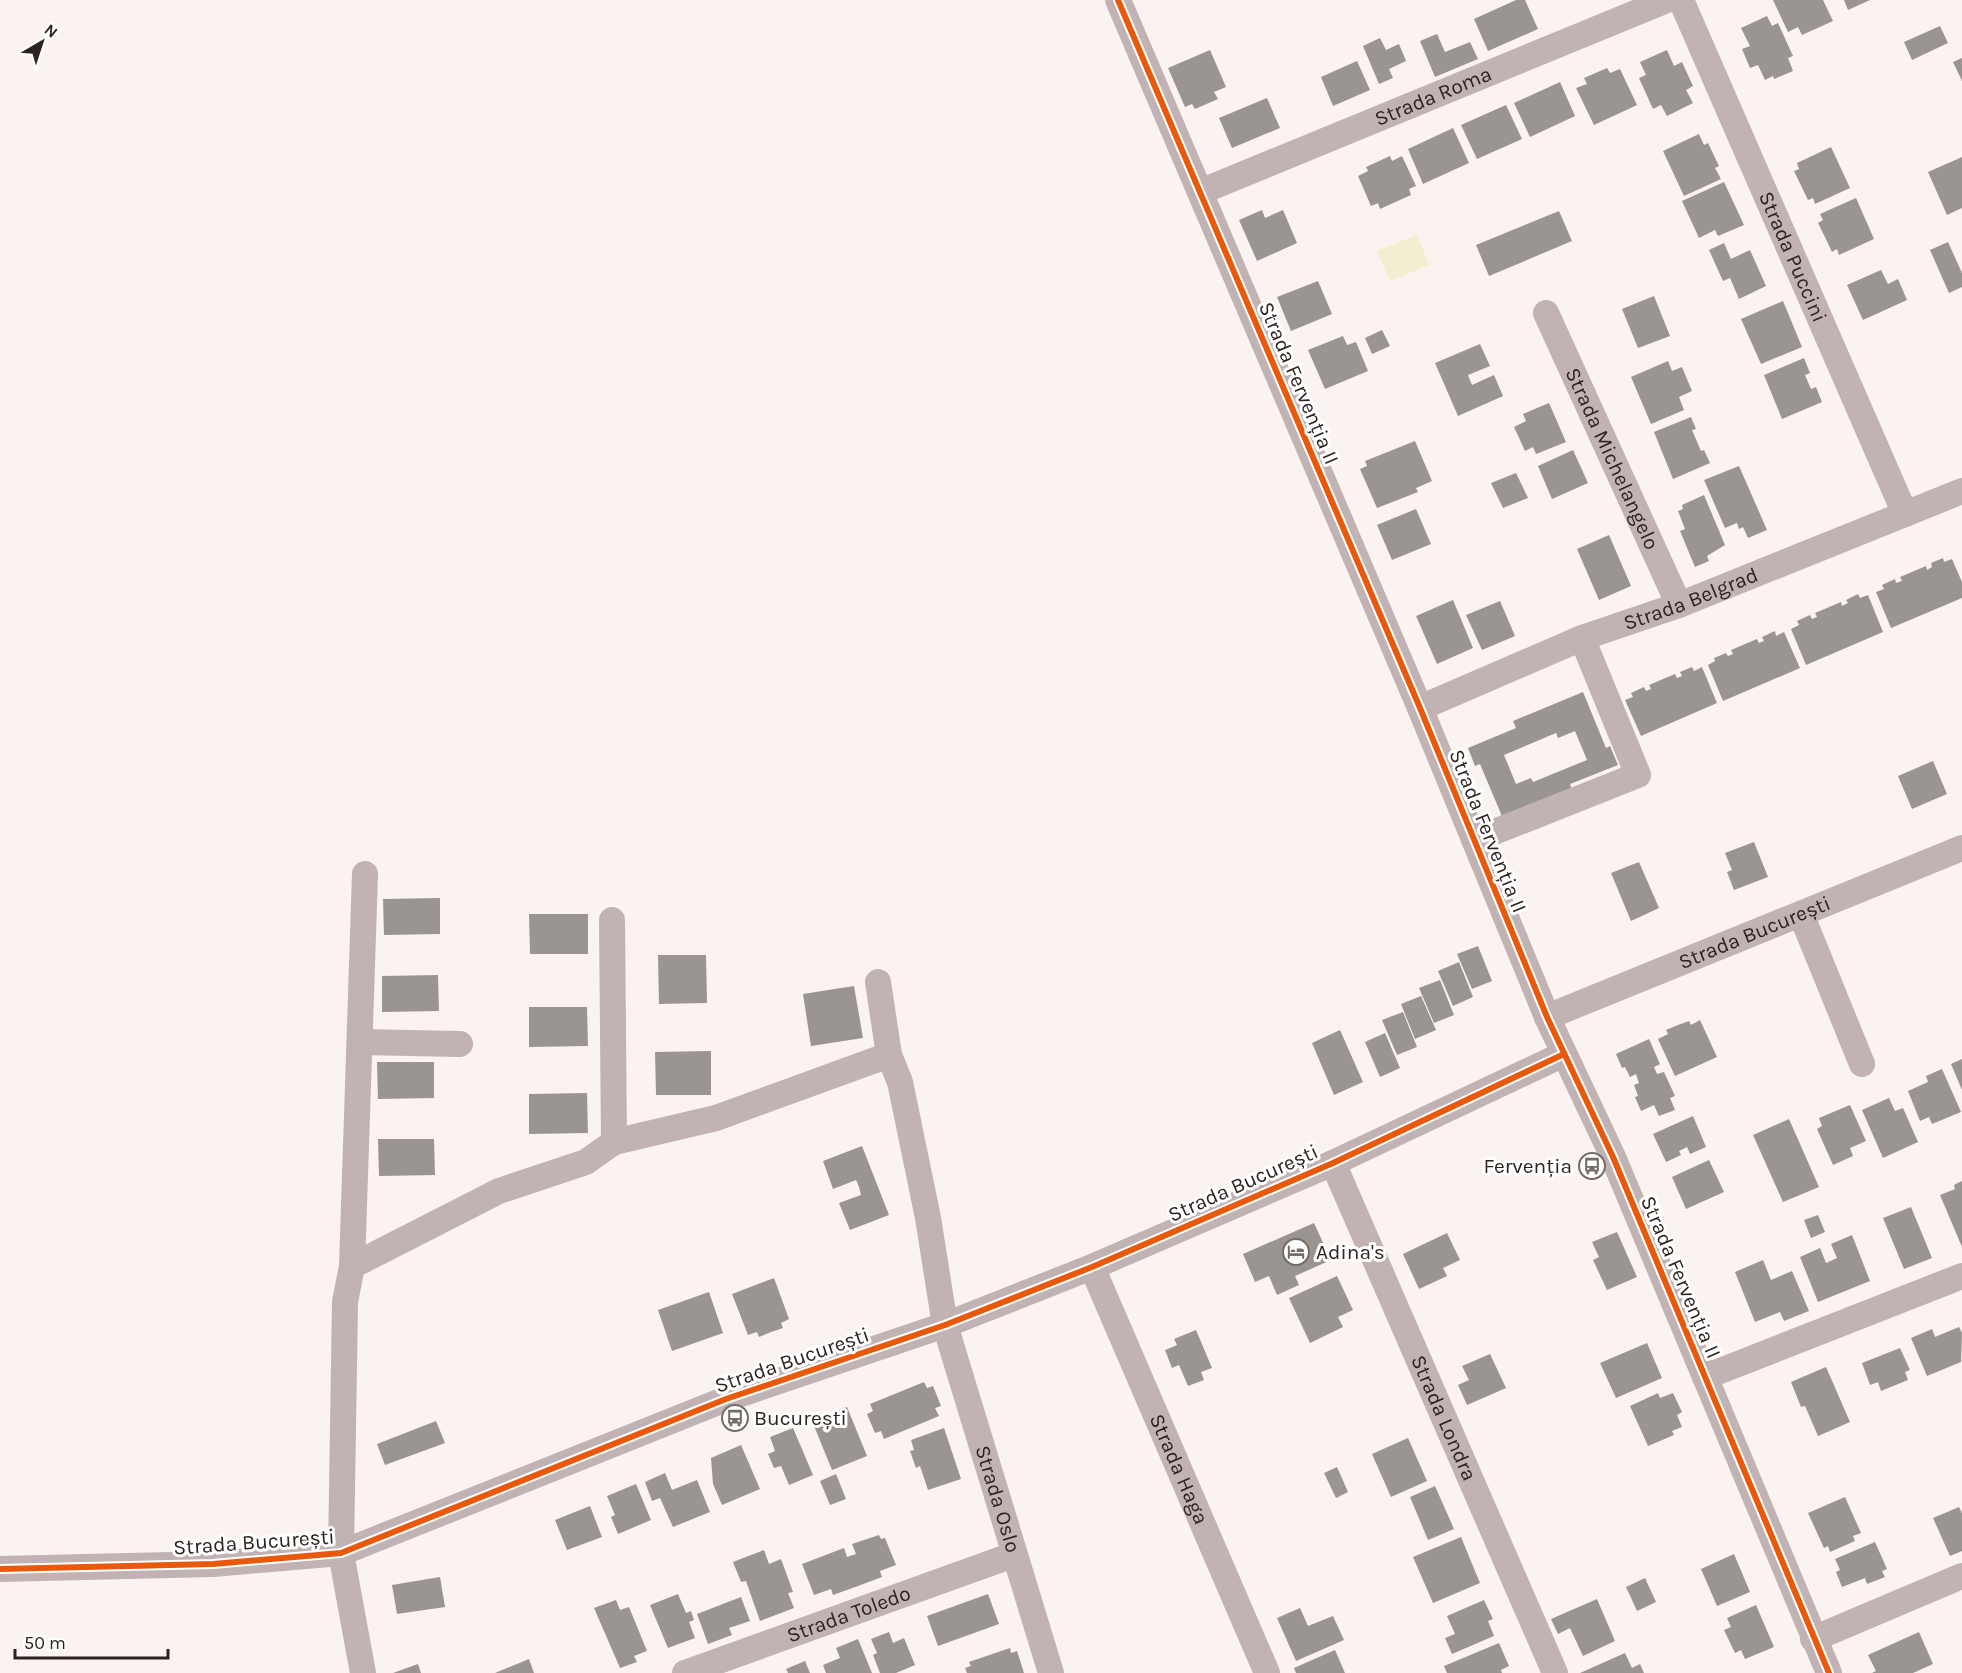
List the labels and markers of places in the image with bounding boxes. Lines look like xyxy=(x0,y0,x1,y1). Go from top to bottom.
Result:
bus stop icon: Fervenția xyxy=(1577,1151,1607,1181)
place label: Fervenția xyxy=(1483,1154,1572,1178)
hotel icon: Adina's xyxy=(1281,1237,1311,1267)
place label: Adina's xyxy=(1316,1240,1385,1264)
bus stop icon: București xyxy=(720,1403,750,1433)
place label: București xyxy=(754,1406,847,1430)

